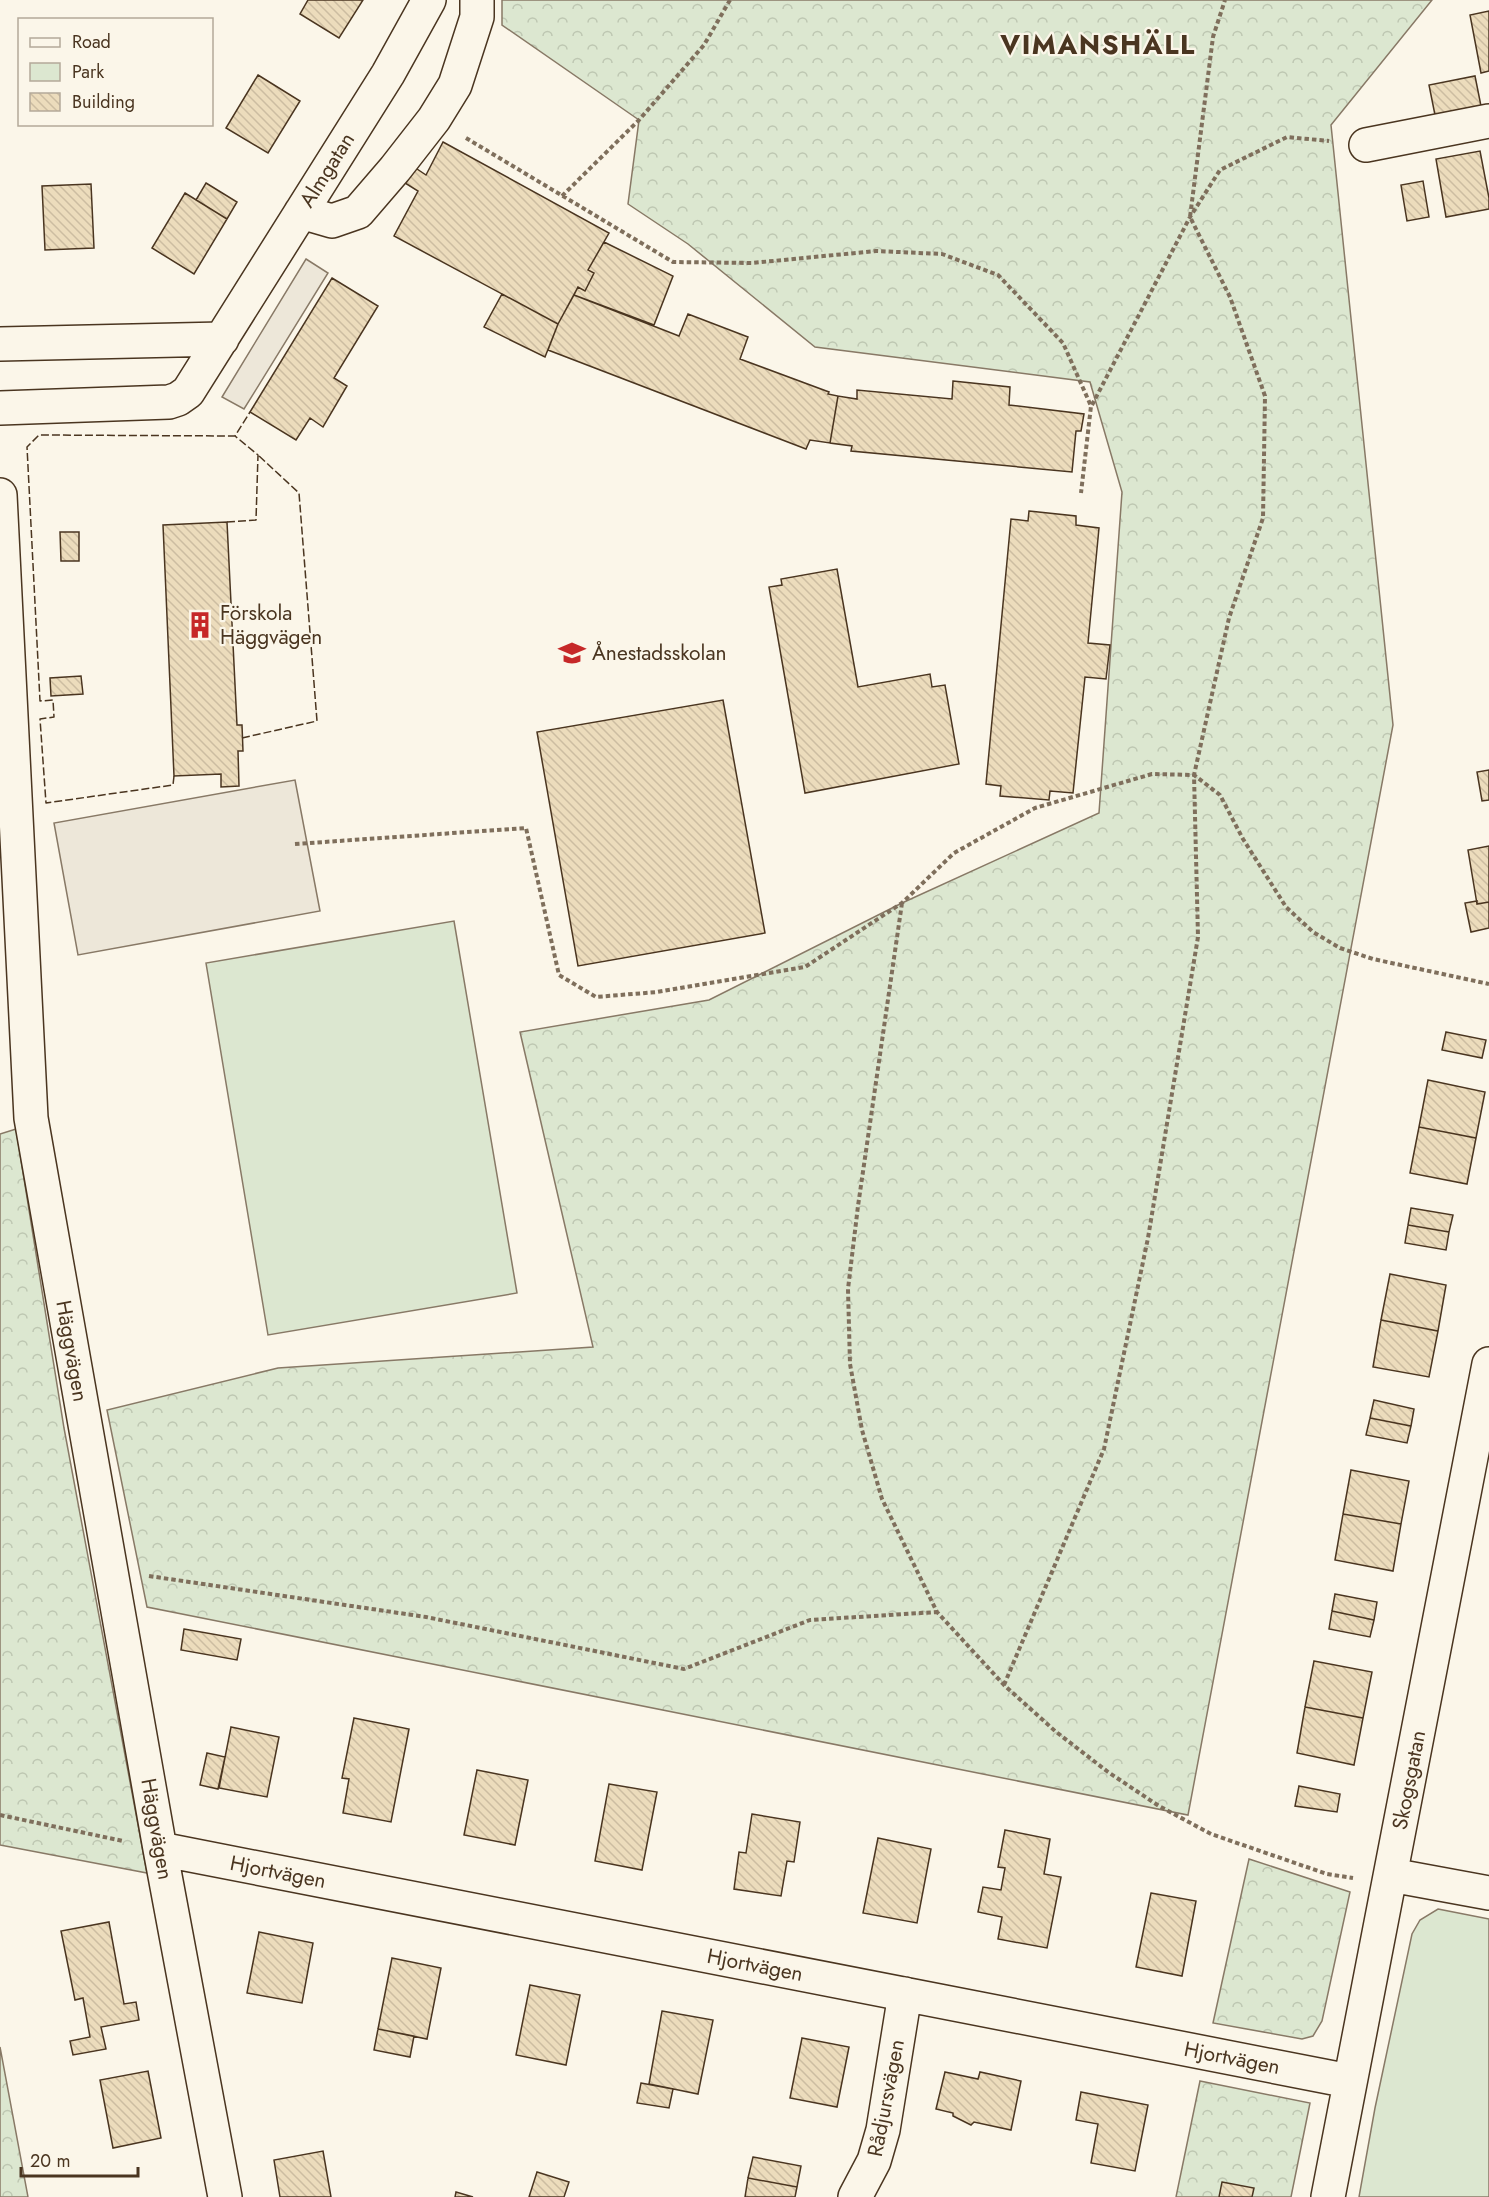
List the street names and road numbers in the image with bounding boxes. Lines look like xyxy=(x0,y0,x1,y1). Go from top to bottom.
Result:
street label: Almgatan xyxy=(292,127,362,213)
street label: Häggvägen xyxy=(48,1298,96,1404)
street label: Skogsgatan xyxy=(1385,1728,1433,1832)
street label: Häggvägen xyxy=(133,1776,181,1882)
street label: Hjortvägen xyxy=(227,1848,329,1896)
street label: Hjortvägen xyxy=(704,1941,806,1989)
street label: Hjortvägen xyxy=(1181,2034,1283,2082)
street label: Rådjursvägen xyxy=(860,2037,912,2159)

